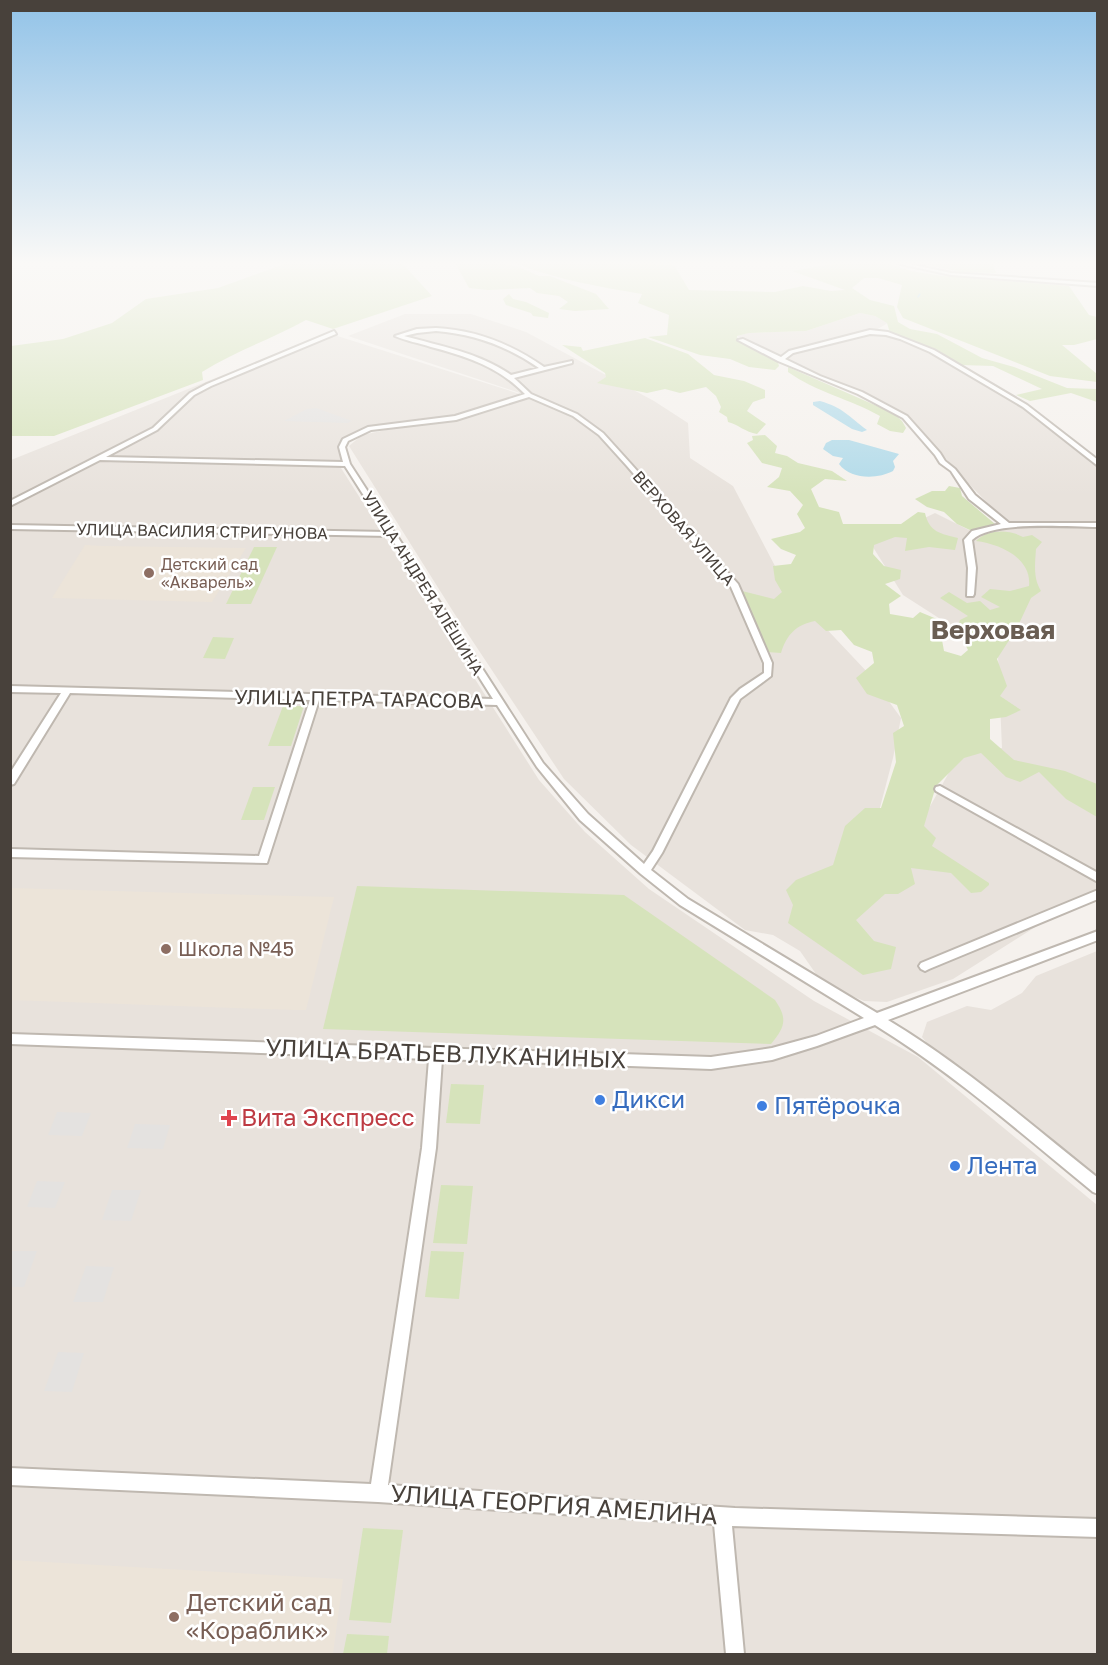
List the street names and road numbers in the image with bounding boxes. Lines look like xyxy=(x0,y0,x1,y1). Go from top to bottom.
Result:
street label: ВЕРХОВАЯ УЛИЦА xyxy=(629,466,739,590)
street label: УЛИЦА АНДРЕЯ АЛЁШИНА xyxy=(358,487,488,679)
street label: УЛИЦА ВАСИЛИЯ СТРИГУНОВА xyxy=(76,519,328,543)
street label: УЛИЦА ПЕТРА ТАРАСОВА xyxy=(234,684,484,712)
street label: УЛИЦА БРАТЬЕВ ЛУКАНИНЫХ xyxy=(265,1032,627,1073)
street label: УЛИЦА ГЕОРГИЯ АМЕЛИНА xyxy=(390,1478,719,1529)

